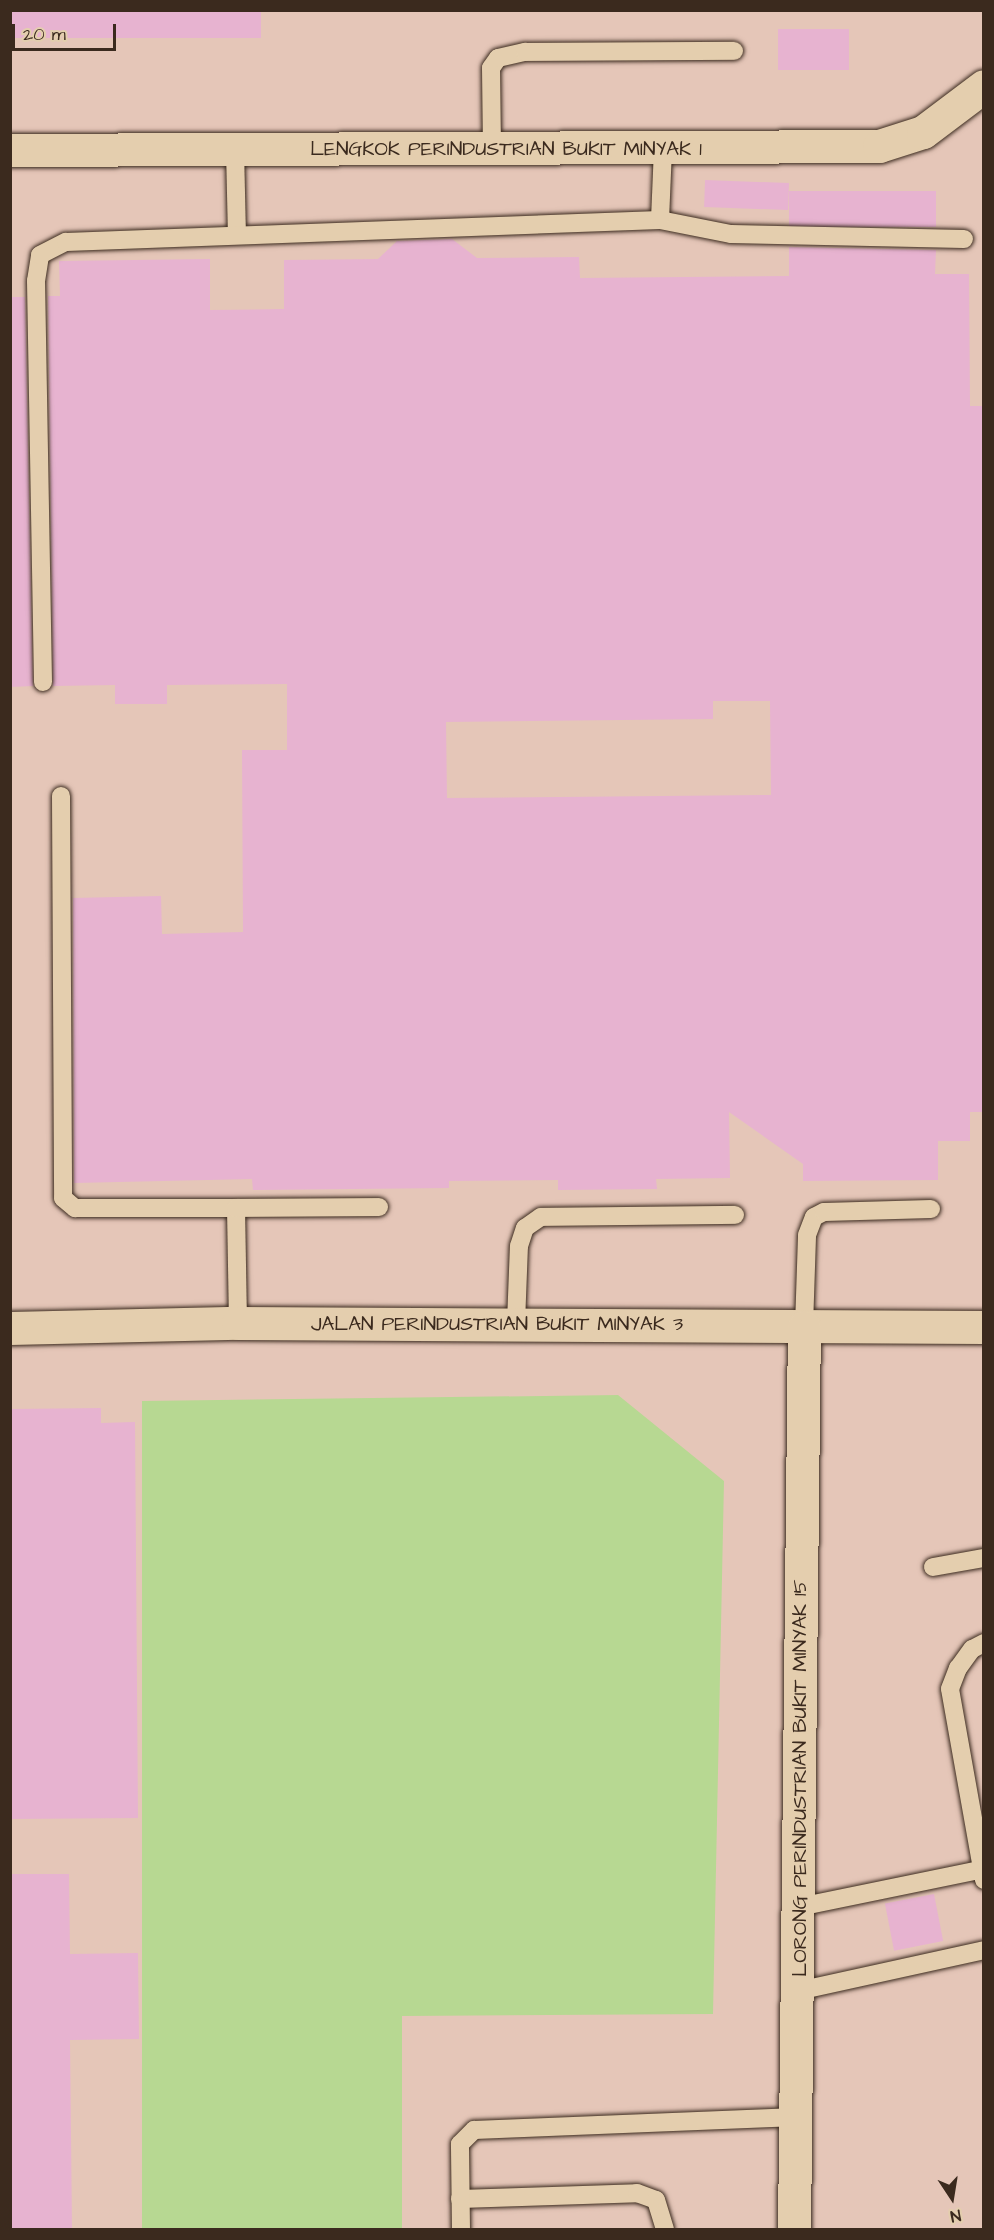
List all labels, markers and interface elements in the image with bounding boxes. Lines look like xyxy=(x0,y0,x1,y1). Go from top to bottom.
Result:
scale bar xyxy=(15,12,118,50)
text: 20 m xyxy=(23,22,66,47)
street label: LENGKOK PERINDUSTRIAN BUKIT MINYAK 1 xyxy=(310,137,702,161)
street label: JALAN PERINDUSTRIAN BUKIT MINYAK 3 xyxy=(311,1312,683,1336)
street label: LORONG PERINDUSTRIAN BUKIT MINYAK 15 xyxy=(788,1579,812,1977)
north arrow xyxy=(922,2168,982,2228)
text: N xyxy=(949,2204,963,2227)

